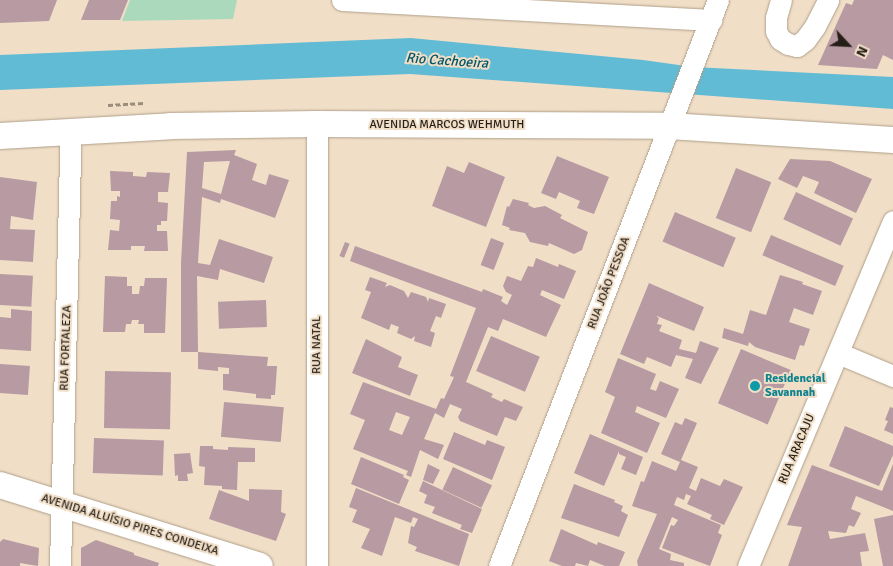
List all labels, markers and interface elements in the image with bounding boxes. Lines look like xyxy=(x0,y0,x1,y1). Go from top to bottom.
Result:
north arrow xyxy=(823,20,873,70)
text: N xyxy=(852,44,872,60)
water label: Rio Cachoeira xyxy=(405,50,489,72)
street label: AVENIDA MARCOS WEHMUTH xyxy=(370,118,524,132)
street label: RUA JOÃO PESSOA xyxy=(585,235,633,331)
street label: RUA FORTALEZA xyxy=(57,305,75,391)
street label: RUA NATAL xyxy=(310,316,324,374)
place label: Residencial Savannah xyxy=(765,372,825,400)
marker: Residencial Savannah xyxy=(749,380,761,392)
street label: RUA ARACAJU xyxy=(776,412,818,486)
street label: AVENIDA ALUÍSIO PIRES CONDEIXA xyxy=(40,491,220,559)

